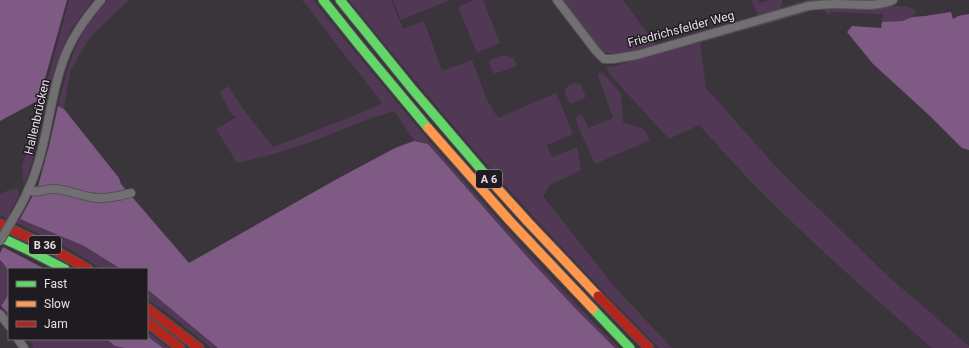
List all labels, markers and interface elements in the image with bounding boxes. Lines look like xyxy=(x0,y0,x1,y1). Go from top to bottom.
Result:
street label: Friedrichsfelder Weg xyxy=(626,8,736,50)
street label: Hallenbrücken xyxy=(22,78,52,156)
road number: A 6 xyxy=(476,170,502,188)
road number: B 36 xyxy=(29,236,61,254)
legend xyxy=(8,268,148,340)
text: Fast xyxy=(44,277,67,291)
text: Slow xyxy=(44,297,70,311)
text: Jam xyxy=(44,317,68,331)

